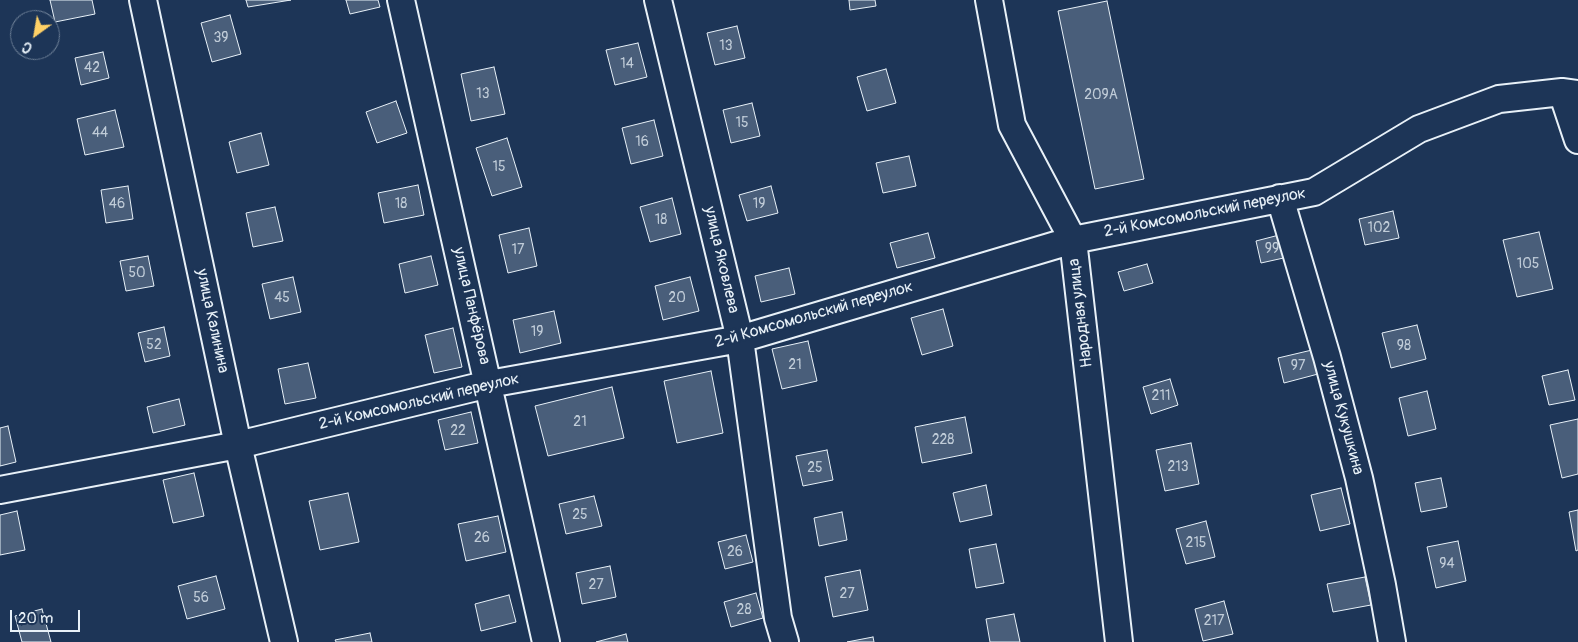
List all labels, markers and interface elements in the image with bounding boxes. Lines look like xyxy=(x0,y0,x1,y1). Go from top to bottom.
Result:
north arrow xyxy=(10,10,60,60)
house number: 39 xyxy=(213,30,229,46)
text: С xyxy=(19,38,35,57)
house number: 13 xyxy=(719,38,733,54)
house number: 14 xyxy=(620,56,634,72)
house number: 42 xyxy=(84,60,100,76)
house number: 13 xyxy=(476,86,490,102)
house number: 209А xyxy=(1084,87,1118,103)
house number: 15 xyxy=(735,115,749,131)
house number: 44 xyxy=(92,125,108,141)
house number: 16 xyxy=(635,134,649,150)
house number: 15 xyxy=(492,159,506,175)
street label: 2-й Комсомольский переулок xyxy=(1103,184,1307,242)
house number: 46 xyxy=(109,196,125,212)
house number: 18 xyxy=(395,196,407,212)
house number: 19 xyxy=(753,196,765,212)
street label: улица Яковлева xyxy=(699,205,743,315)
house number: 18 xyxy=(655,212,667,228)
house number: 102 xyxy=(1368,220,1390,236)
house number: 99 xyxy=(1265,241,1279,257)
house number: 17 xyxy=(512,242,524,258)
street label: улица Панфёрова xyxy=(448,246,494,366)
house number: 105 xyxy=(1517,256,1539,272)
street label: Народная улица xyxy=(1065,257,1097,369)
house number: 50 xyxy=(128,265,146,281)
street label: улица Калинина xyxy=(192,267,232,375)
street label: 2-й Комсомольский переулок xyxy=(713,278,915,352)
house number: 45 xyxy=(274,290,290,306)
house number: 20 xyxy=(668,290,686,306)
house number: 19 xyxy=(531,324,543,340)
house number: 52 xyxy=(146,337,162,353)
house number: 98 xyxy=(1397,338,1411,354)
house number: 21 xyxy=(788,357,802,373)
house number: 97 xyxy=(1291,358,1305,374)
street label: улица Кукушкина xyxy=(1319,359,1367,477)
street label: 2-й Комсомольский переулок xyxy=(317,370,521,434)
house number: 211 xyxy=(1152,388,1170,404)
house number: 21 xyxy=(573,414,587,430)
house number: 22 xyxy=(450,423,466,439)
house number: 228 xyxy=(932,432,954,448)
house number: 213 xyxy=(1167,459,1189,475)
house number: 25 xyxy=(807,460,823,476)
house number: 25 xyxy=(572,507,588,523)
house number: 26 xyxy=(474,530,490,546)
house number: 215 xyxy=(1186,535,1206,551)
house number: 26 xyxy=(727,544,743,560)
house number: 94 xyxy=(1439,556,1455,572)
house number: 27 xyxy=(588,577,604,593)
house number: 27 xyxy=(839,586,855,602)
house number: 56 xyxy=(193,590,209,606)
scale bar xyxy=(12,600,82,632)
house number: 28 xyxy=(737,602,751,618)
text: 20 m xyxy=(18,609,53,628)
house number: 217 xyxy=(1204,613,1224,629)

